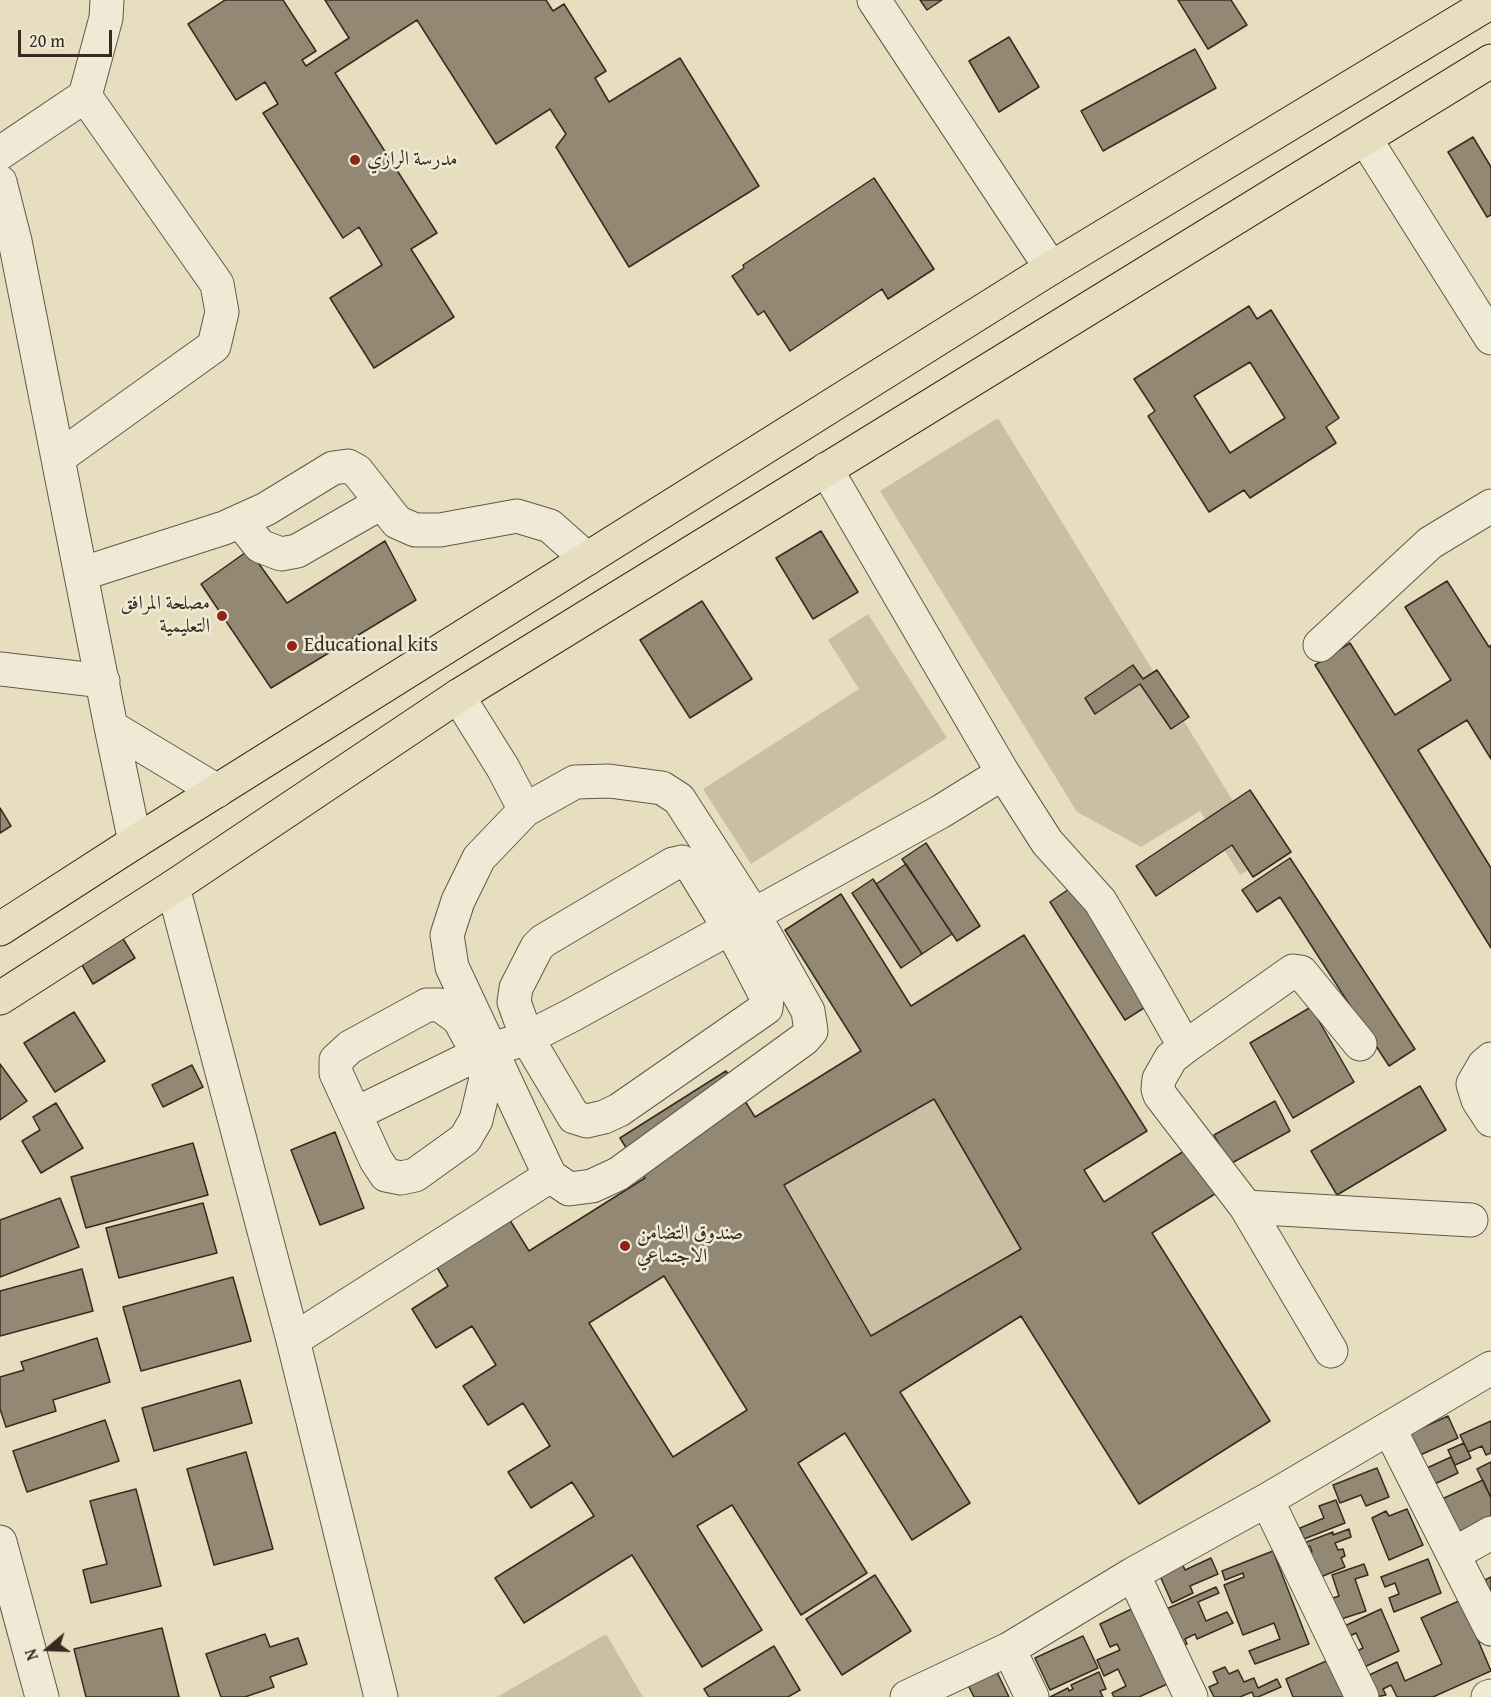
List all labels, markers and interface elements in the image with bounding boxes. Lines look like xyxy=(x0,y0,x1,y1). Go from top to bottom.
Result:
scale bar xyxy=(21,18,116,56)
text: 20 m xyxy=(29,27,65,54)
place label: مدرسة الرازي xyxy=(367,148,458,172)
marker: مدرسة الرازي xyxy=(348,153,362,167)
place label: مصلحة المرافق التعليمية xyxy=(120,592,210,639)
marker: مصلحة المرافق التعليمية xyxy=(215,609,229,623)
place label: Educational kits xyxy=(304,634,438,658)
marker: Educational kits xyxy=(285,639,299,653)
place label: صندوق التضامن الاجتماعي xyxy=(637,1222,743,1269)
marker: صندوق التضامن الاجتماعي xyxy=(618,1239,632,1253)
north arrow xyxy=(18,1619,78,1679)
text: N xyxy=(18,1646,44,1664)

